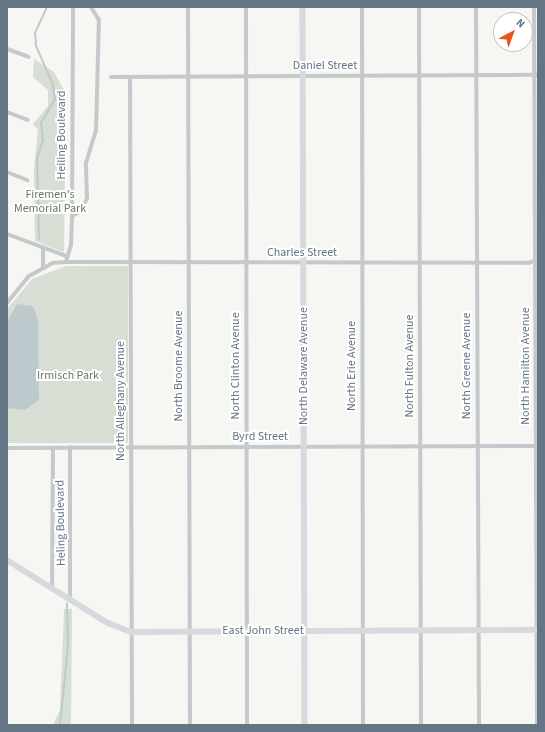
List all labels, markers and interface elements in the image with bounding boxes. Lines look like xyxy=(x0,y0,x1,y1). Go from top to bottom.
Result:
north arrow xyxy=(493,12,533,52)
text: N xyxy=(513,15,528,31)
street label: Daniel Street xyxy=(293,59,357,73)
street label: Heiling Boulevard xyxy=(55,90,69,180)
park label: Firemen's Memorial Park xyxy=(14,188,86,216)
street label: Charles Street xyxy=(267,246,337,260)
street label: North Delaware Avenue xyxy=(297,307,311,425)
street label: North Hamilton Avenue xyxy=(519,307,533,425)
street label: North Broome Avenue xyxy=(172,311,186,421)
street label: North Clinton Avenue xyxy=(229,312,243,420)
street label: North Greene Avenue xyxy=(460,313,474,419)
street label: North Fulton Avenue xyxy=(403,314,417,418)
street label: North Erie Avenue xyxy=(345,321,359,411)
street label: North Alleghany Avenue xyxy=(114,341,128,461)
park label: Irmisch Park xyxy=(37,369,99,383)
street label: Byrd Street xyxy=(232,430,288,444)
street label: Heling Boulevard xyxy=(53,480,69,566)
street label: East John Street xyxy=(222,624,304,638)

